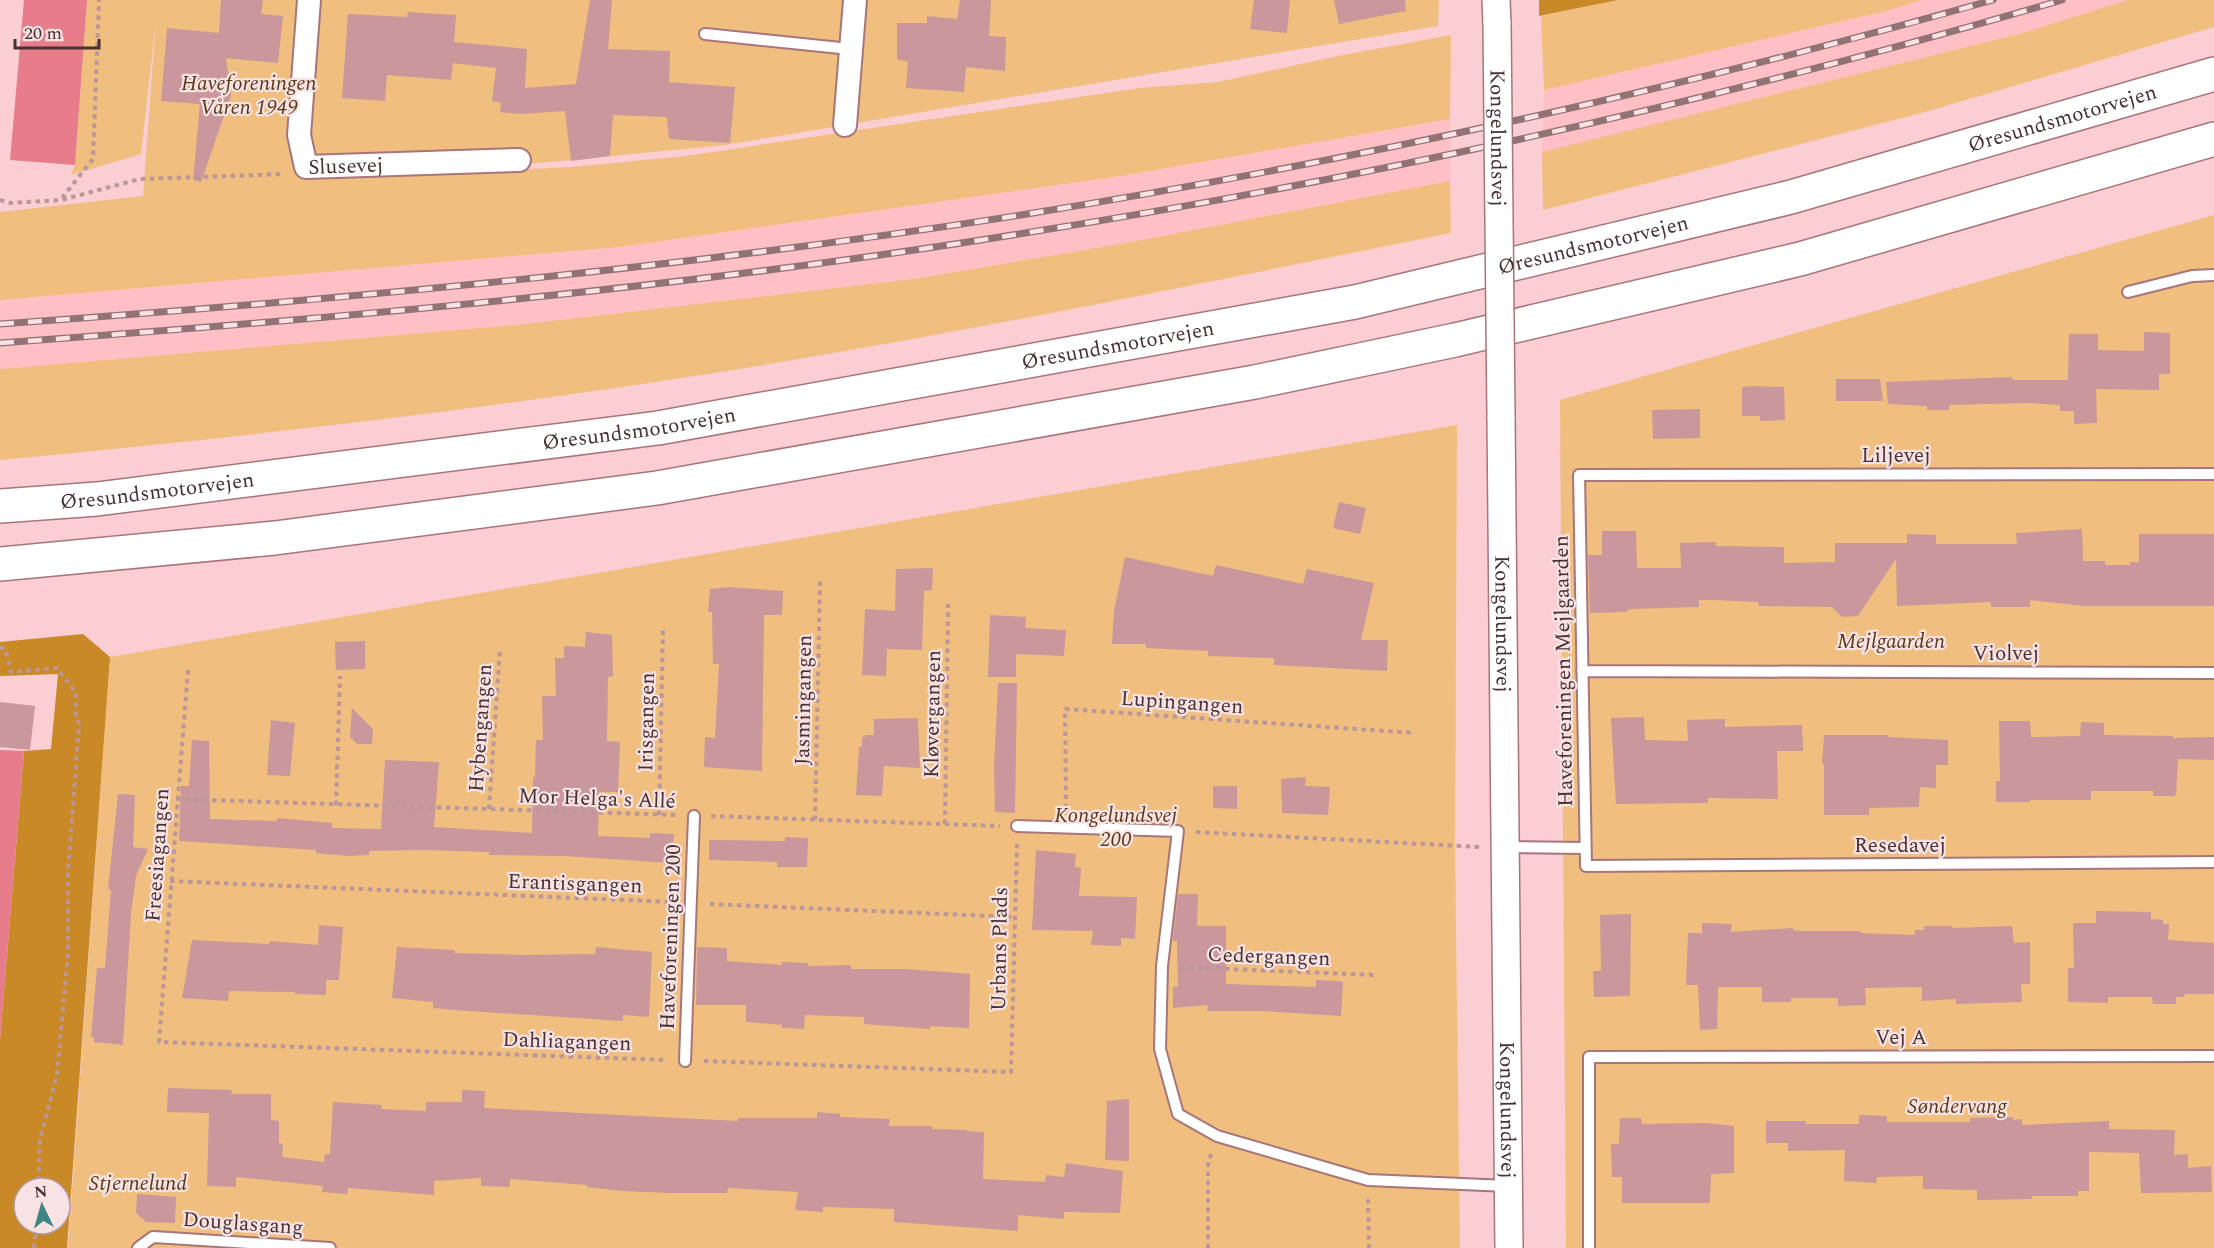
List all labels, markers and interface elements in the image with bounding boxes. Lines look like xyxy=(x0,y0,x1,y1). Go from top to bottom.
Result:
scale bar xyxy=(15,12,99,50)
text: 20 m xyxy=(24,20,62,47)
park label: Haveforeningen Våren 1949 xyxy=(181,68,317,124)
street label: Kongelundsvej xyxy=(1480,69,1514,207)
street label: Øresundsmotorvejen xyxy=(1964,76,2161,162)
street label: Slusevej xyxy=(308,149,384,184)
street label: Øresundsmotorvejen xyxy=(1495,207,1692,284)
street label: Øresundsmotorvejen xyxy=(1019,313,1217,379)
street label: Øresundsmotorvejen xyxy=(541,399,739,459)
street label: Liljevej xyxy=(1861,440,1931,472)
street label: Øresundsmotorvejen xyxy=(59,464,256,519)
street label: Haveforeningen Mejlgaarden xyxy=(1546,535,1582,807)
street label: Kongelundsvej xyxy=(1485,555,1519,693)
park label: Mejlgaarden xyxy=(1837,626,1945,658)
street label: Jasmingangen xyxy=(787,634,821,766)
street label: Violvej xyxy=(1973,638,2039,670)
street label: Kløvergangen xyxy=(916,650,950,778)
street label: Hybengangen xyxy=(461,663,501,793)
street label: Irisgangen xyxy=(630,672,664,772)
street label: Lupingangen xyxy=(1119,683,1244,723)
street label: Mor Helga's Allé xyxy=(518,780,676,818)
street label: Freesiagangen xyxy=(137,787,179,923)
park label: Kongelundsvej 200 xyxy=(1054,800,1178,856)
street label: Resedavej xyxy=(1854,830,1946,862)
street label: Haveforeningen 200 xyxy=(652,844,690,1030)
street label: Erantisgangen xyxy=(507,866,643,902)
street label: Urbans Plads xyxy=(983,887,1017,1011)
street label: Cedergangen xyxy=(1207,939,1331,975)
street label: Vej A xyxy=(1875,1022,1927,1054)
street label: Dahliagangen xyxy=(502,1024,632,1060)
street label: Kongelundsvej xyxy=(1490,1041,1523,1179)
park label: Søndervang xyxy=(1907,1091,2007,1123)
park label: Stjernelund xyxy=(89,1168,187,1200)
north arrow xyxy=(12,1176,72,1236)
text: N xyxy=(33,1180,48,1205)
street label: Douglasgang xyxy=(181,1204,304,1244)

